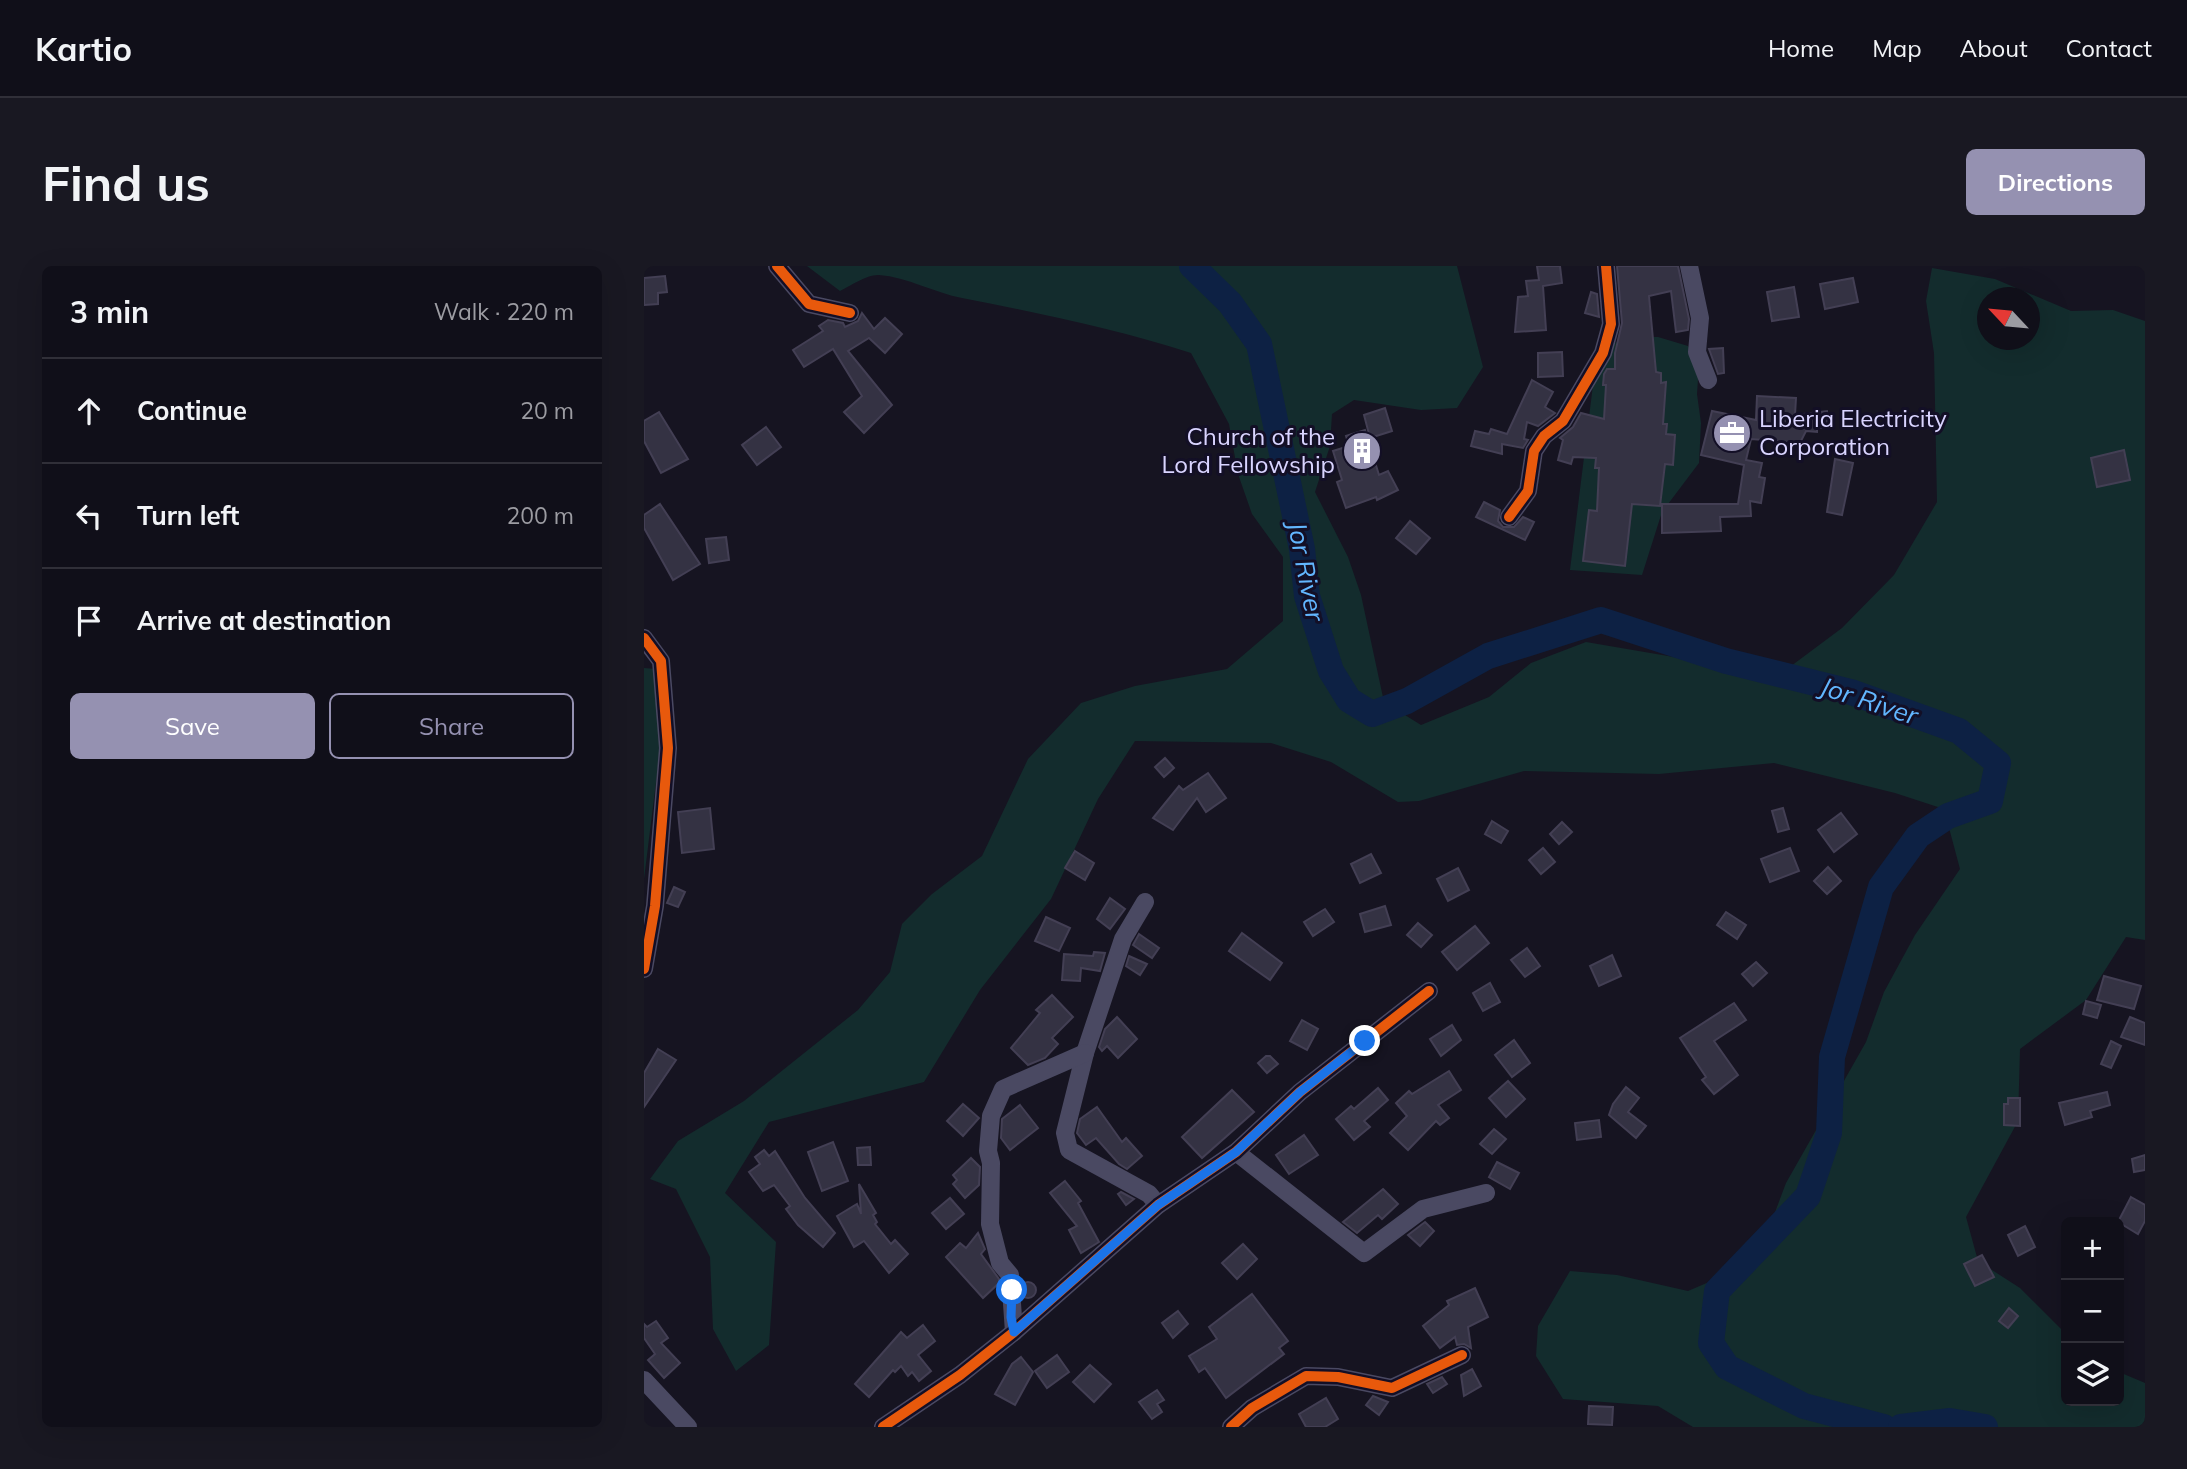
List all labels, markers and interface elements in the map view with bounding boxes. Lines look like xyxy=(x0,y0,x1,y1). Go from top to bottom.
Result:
text: Kartio xyxy=(35,28,132,69)
text: Home xyxy=(1768,33,1834,63)
text: Map xyxy=(1872,33,1922,63)
text: About xyxy=(1960,33,2028,63)
text: Contact xyxy=(2066,33,2152,63)
button: Directions xyxy=(1966,149,2145,215)
text: Find us xyxy=(42,152,210,213)
north arrow xyxy=(1977,287,2040,350)
text: 3 min xyxy=(70,293,149,331)
text: Walk · 220 m xyxy=(434,297,574,326)
icon: ahead xyxy=(70,392,108,430)
text: Continue xyxy=(137,394,247,427)
text: 20 m xyxy=(520,396,574,425)
place label: Liberia Electricity Corporation xyxy=(1759,403,1947,461)
office icon: Liberia Electricity Corporation xyxy=(1711,412,1753,454)
place label: Church of the Lord Fellowship xyxy=(1161,421,1335,479)
building icon: Church of the Lord Fellowship xyxy=(1341,430,1383,472)
icon: left xyxy=(70,497,108,535)
text: Turn left xyxy=(137,499,239,532)
text: 200 m xyxy=(506,501,574,530)
water label: Jor River xyxy=(1280,516,1333,625)
icon: arrive xyxy=(70,602,108,640)
text: Arrive at destination xyxy=(137,604,392,637)
water label: Jor River xyxy=(1814,669,1924,732)
button: Save xyxy=(70,693,315,759)
button: Share xyxy=(329,693,574,759)
route end xyxy=(1349,1025,1380,1056)
map controls xyxy=(2061,1217,2124,1406)
button: + xyxy=(2061,1217,2124,1280)
route start xyxy=(996,1274,1027,1305)
button: − xyxy=(2061,1280,2124,1343)
button: layers xyxy=(2061,1343,2124,1406)

